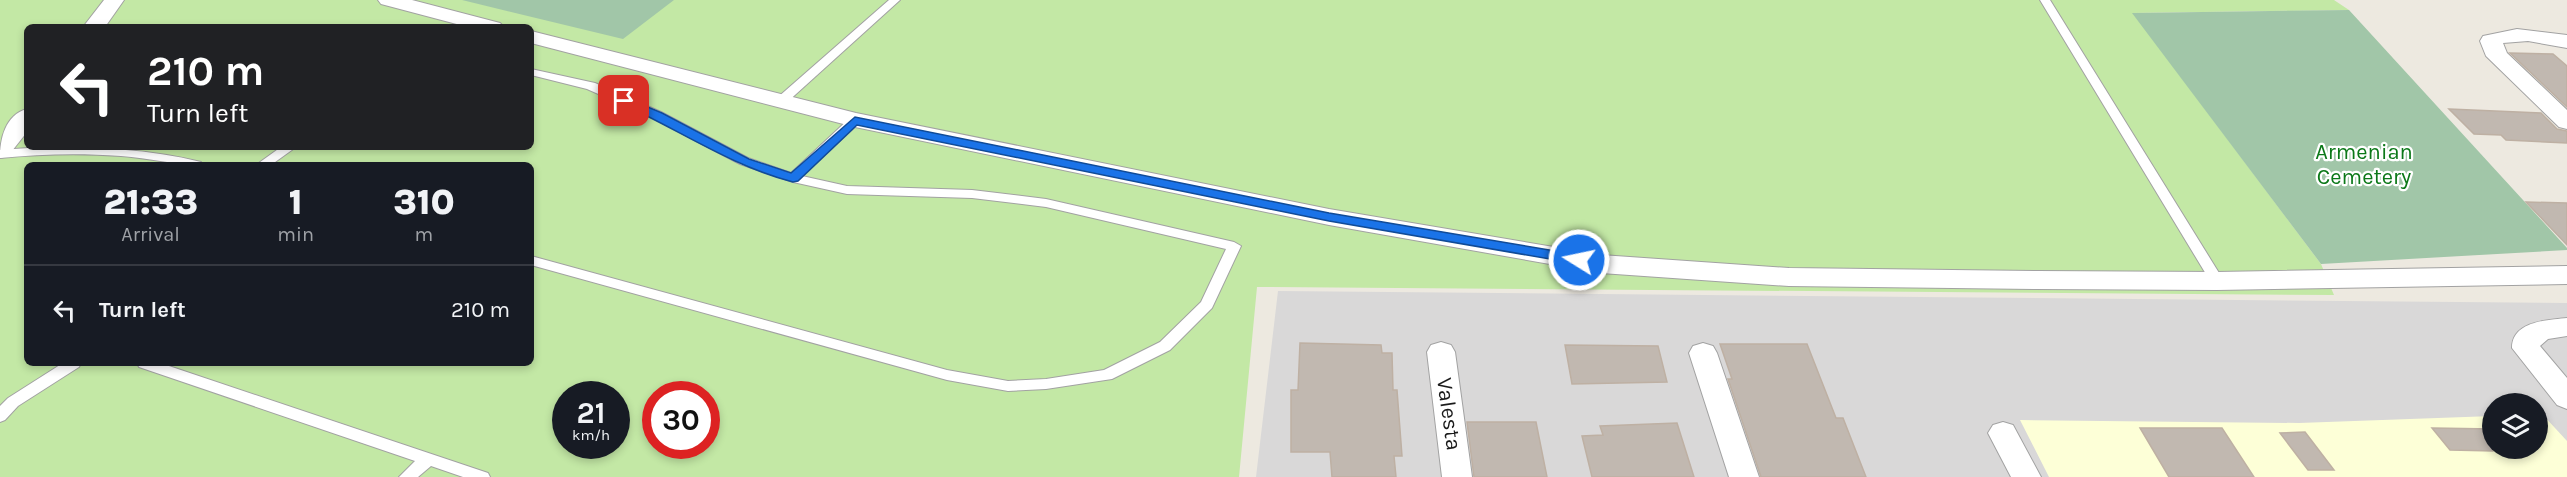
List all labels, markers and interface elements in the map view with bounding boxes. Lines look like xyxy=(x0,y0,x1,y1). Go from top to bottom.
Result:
text: 210 m xyxy=(147,46,264,96)
icon: left xyxy=(48,48,126,126)
pin xyxy=(598,75,649,126)
icon: arrive xyxy=(607,84,640,117)
text: Turn left xyxy=(147,97,248,129)
park label: Armenian Cemetery xyxy=(2315,139,2413,190)
text: 21:33 xyxy=(103,181,198,223)
text: 1 xyxy=(289,181,303,223)
text: 310 xyxy=(393,181,455,223)
text: Arrival xyxy=(121,223,180,246)
text: min xyxy=(277,223,314,246)
text: m xyxy=(415,223,433,246)
position arrow xyxy=(1547,228,1611,292)
icon: left xyxy=(48,294,81,327)
text: Turn left xyxy=(99,297,186,323)
text: 210 m xyxy=(451,297,510,323)
street label: Valesta xyxy=(1431,376,1467,452)
speed limit sign: 30 xyxy=(642,381,720,459)
map controls xyxy=(2482,393,2548,459)
button: layers xyxy=(2482,393,2548,459)
text: 21 xyxy=(577,395,605,431)
text: km/h xyxy=(572,426,610,444)

